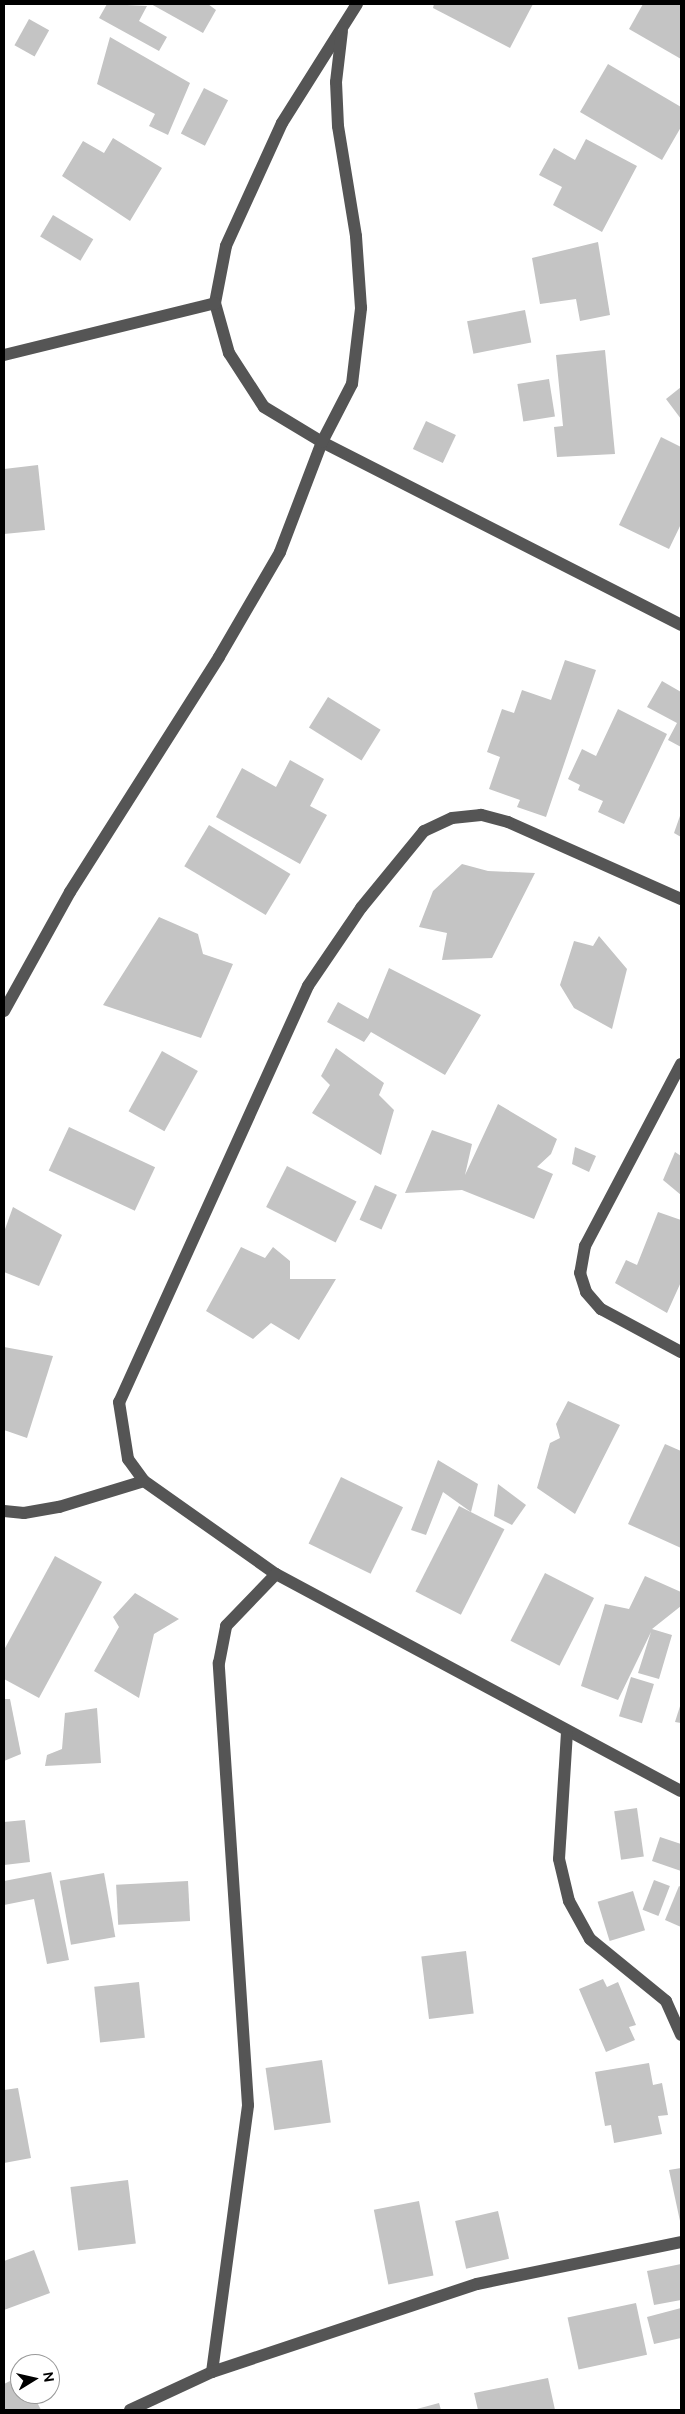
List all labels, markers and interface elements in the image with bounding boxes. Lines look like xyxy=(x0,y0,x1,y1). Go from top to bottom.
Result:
north arrow xyxy=(10,2354,60,2404)
text: N xyxy=(40,2370,58,2383)

